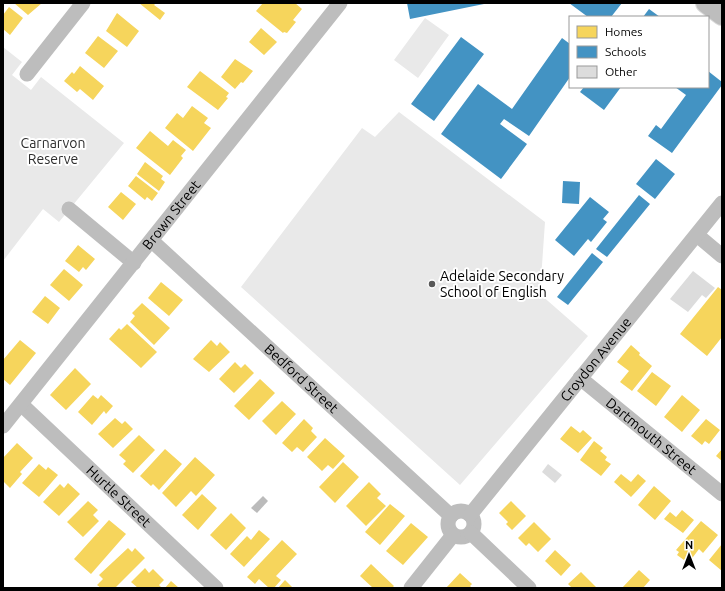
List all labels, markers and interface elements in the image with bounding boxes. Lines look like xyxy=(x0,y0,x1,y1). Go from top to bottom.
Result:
legend xyxy=(569,16,709,88)
text: Homes xyxy=(605,25,643,38)
text: Schools xyxy=(605,45,646,58)
text: Other xyxy=(605,65,638,78)
park label: Carnarvon Reserve xyxy=(21,135,85,167)
street label: Brown Street xyxy=(139,177,204,253)
place label: Adelaide Secondary School of English xyxy=(440,268,564,300)
marker: Adelaide Secondary School of English xyxy=(427,279,437,289)
street label: Croydon Avenue xyxy=(557,314,634,405)
street label: Bedford Street xyxy=(261,341,342,417)
street label: Dartmouth Street xyxy=(603,395,700,478)
street label: Hurtle Street xyxy=(83,462,155,531)
north arrow xyxy=(669,535,709,575)
text: N xyxy=(685,539,693,551)

